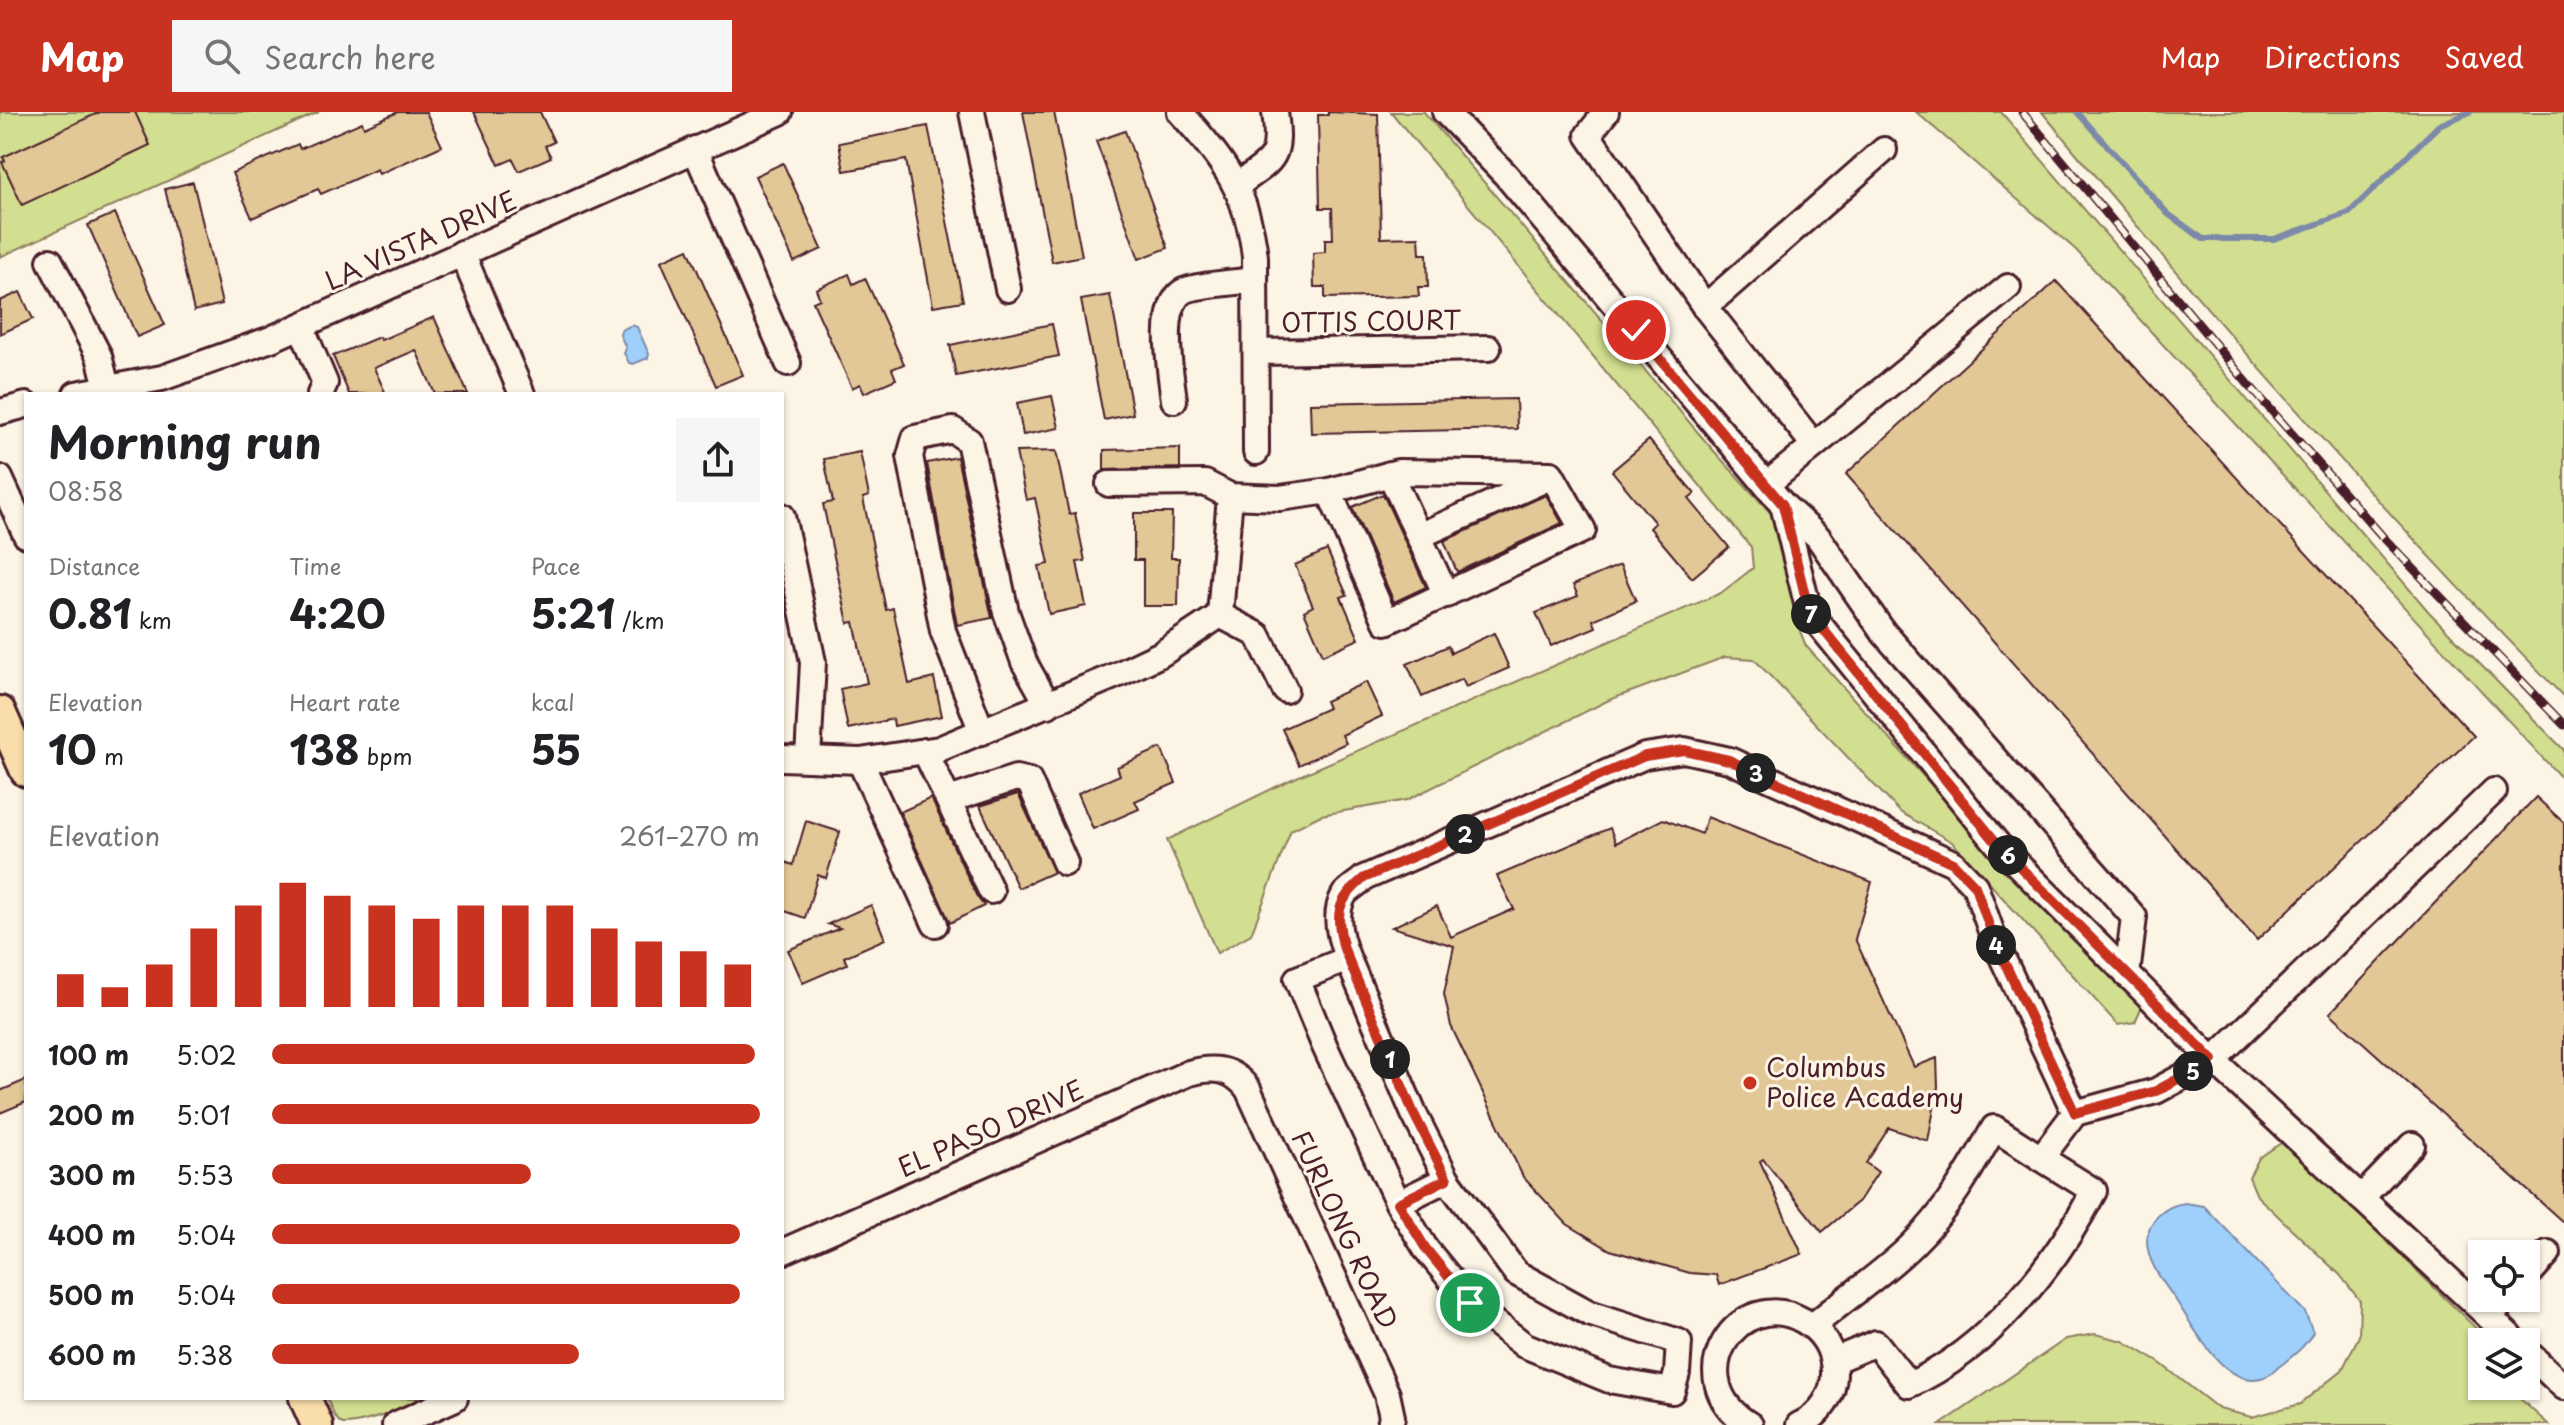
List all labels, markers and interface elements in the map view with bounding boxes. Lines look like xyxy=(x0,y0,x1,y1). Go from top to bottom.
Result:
search box xyxy=(172,20,732,92)
text: Map xyxy=(40,28,124,85)
icon: search xyxy=(200,34,244,78)
text: Search here xyxy=(264,34,436,79)
text: Map xyxy=(2161,35,2220,78)
text: Directions xyxy=(2264,35,2401,78)
text: Saved xyxy=(2445,35,2524,78)
street label: LA VISTA DRIVE xyxy=(318,180,523,299)
pin xyxy=(1602,296,1670,364)
street label: OTTIS COURT xyxy=(1281,299,1462,342)
icon: check xyxy=(1614,308,1658,352)
text: Morning run xyxy=(48,408,322,474)
button: share xyxy=(676,418,760,502)
text: 08:58 xyxy=(48,471,124,510)
text: Distance xyxy=(48,549,140,582)
text: Time xyxy=(289,549,341,582)
text: Pace xyxy=(531,549,580,582)
text: 0.81 xyxy=(48,582,132,643)
text: 4:20 xyxy=(289,582,386,643)
text: 5:21 xyxy=(531,582,615,643)
pin: 7 xyxy=(1791,594,1831,634)
text: 7 xyxy=(1805,597,1817,630)
text: km xyxy=(132,603,172,636)
text: /km xyxy=(615,603,664,636)
text: Elevation xyxy=(48,685,143,718)
text: Heart rate xyxy=(289,685,400,718)
text: kcal xyxy=(531,685,575,718)
text: 10 xyxy=(48,718,97,779)
text: 138 xyxy=(289,718,360,779)
text: 55 xyxy=(531,718,581,779)
text: m xyxy=(97,739,124,772)
text: bpm xyxy=(360,739,412,772)
pin: 3 xyxy=(1736,753,1776,793)
text: 3 xyxy=(1749,756,1763,789)
pin: 2 xyxy=(1445,814,1485,854)
text: Elevation xyxy=(48,816,160,855)
text: 261–270 m xyxy=(619,816,760,855)
text: 2 xyxy=(1457,817,1473,850)
pin: 6 xyxy=(1988,835,2028,875)
text: 6 xyxy=(2000,838,2016,871)
pin: 4 xyxy=(1976,925,2016,965)
text: 4 xyxy=(1989,928,2003,961)
text: 100 m xyxy=(48,1035,129,1074)
text: 5:02 xyxy=(176,1035,237,1074)
pin: 1 xyxy=(1370,1039,1410,1079)
text: 1 xyxy=(1385,1042,1395,1075)
place label: Columbus Police Academy xyxy=(1766,1047,1964,1116)
pin: 5 xyxy=(2173,1051,2213,1091)
text: 5 xyxy=(2186,1054,2200,1087)
street label: EL PASO DRIVE xyxy=(891,1069,1089,1186)
marker: Columbus Police Academy xyxy=(1741,1074,1759,1092)
text: 200 m xyxy=(48,1095,135,1134)
text: 5:01 xyxy=(176,1095,231,1134)
street label: FURLONG ROAD xyxy=(1282,1124,1408,1335)
text: 300 m xyxy=(48,1155,136,1194)
text: 5:53 xyxy=(176,1155,234,1194)
text: 400 m xyxy=(48,1215,136,1254)
text: 5:04 xyxy=(176,1215,236,1254)
map controls xyxy=(2468,1240,2540,1400)
button: locate xyxy=(2468,1240,2540,1312)
pin xyxy=(1436,1269,1504,1337)
text: 500 m xyxy=(48,1275,134,1314)
text: 5:04 xyxy=(176,1275,236,1314)
icon: arrive xyxy=(1448,1281,1492,1325)
button: layers xyxy=(2468,1328,2540,1400)
text: 600 m xyxy=(48,1335,136,1374)
text: 5:38 xyxy=(176,1335,234,1374)

